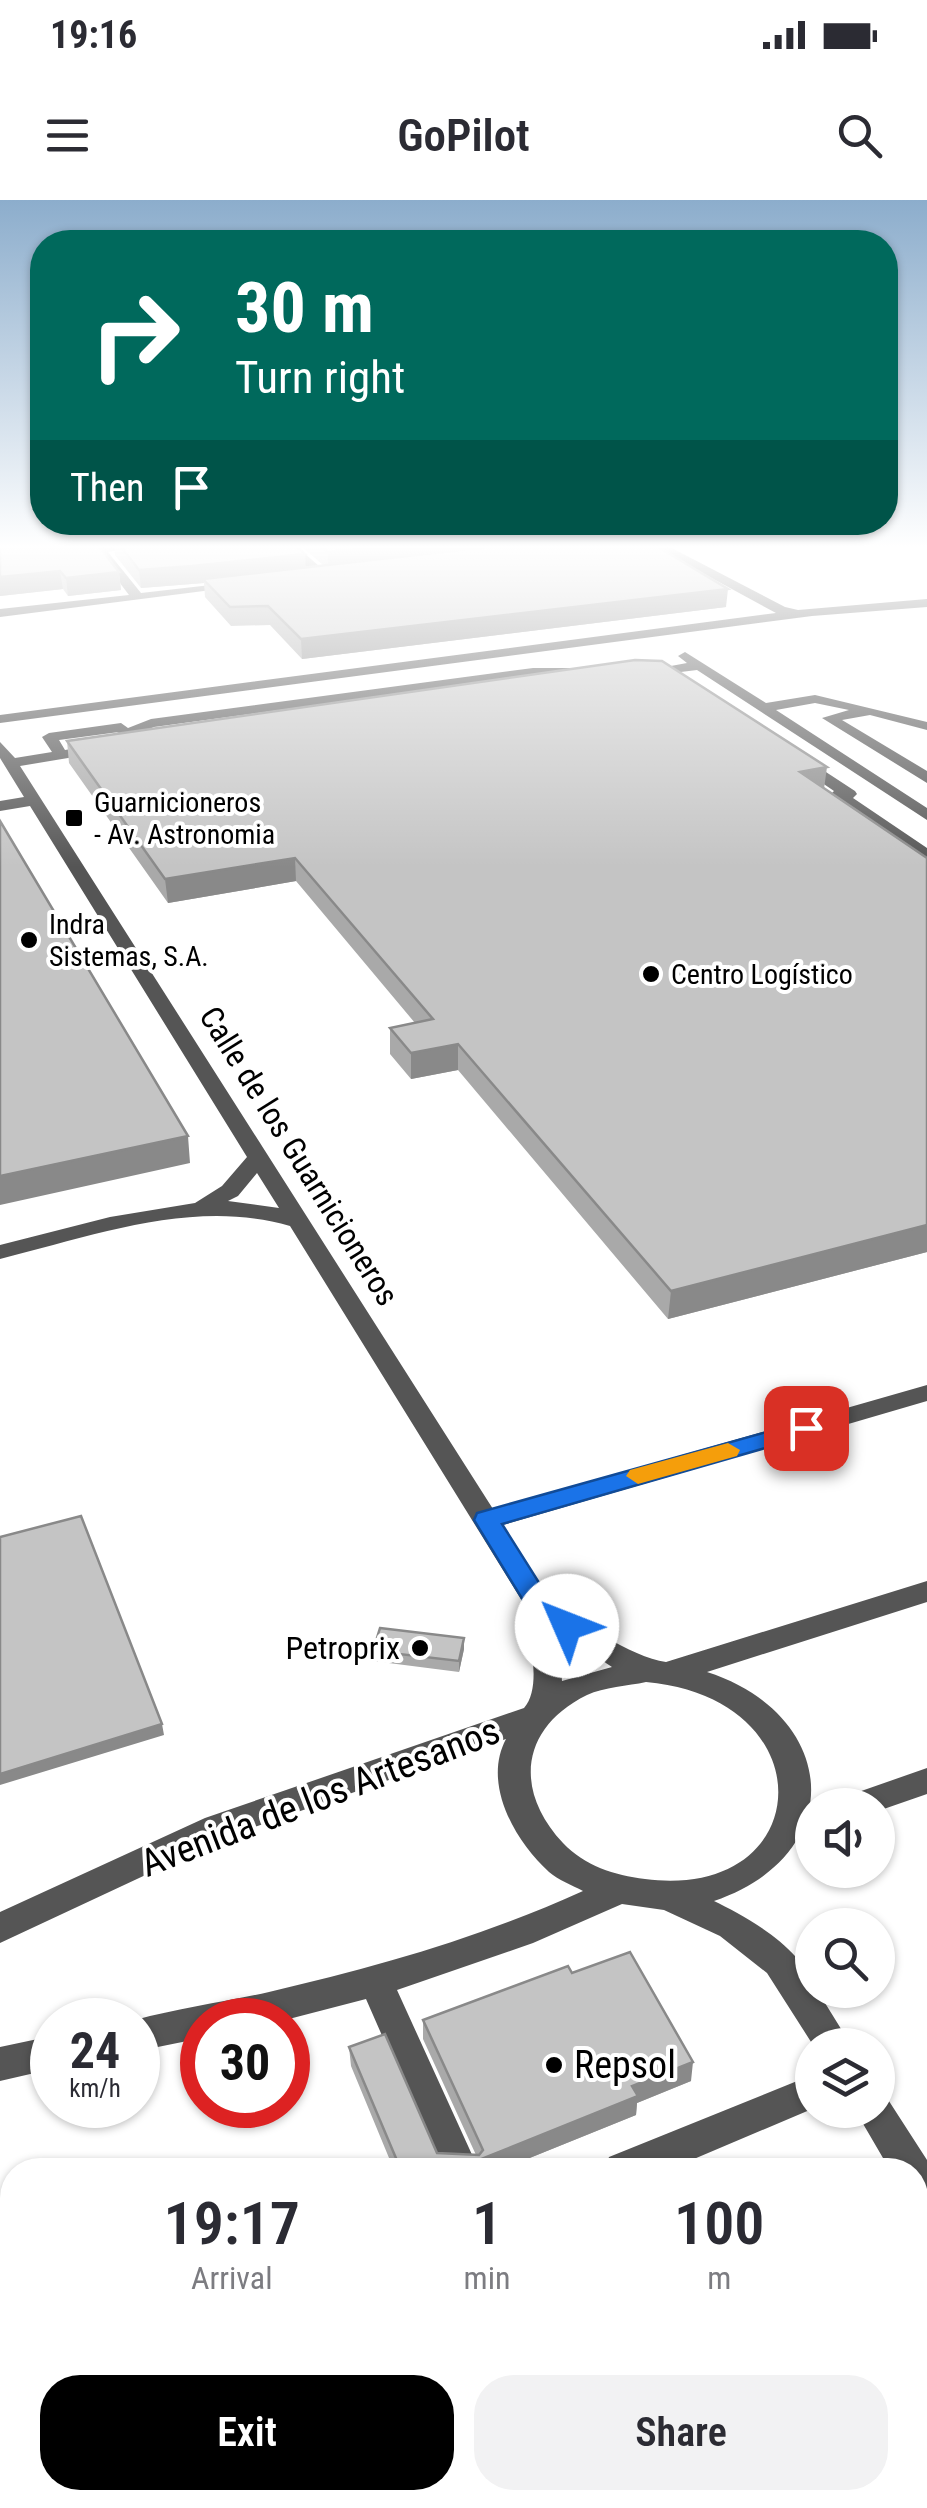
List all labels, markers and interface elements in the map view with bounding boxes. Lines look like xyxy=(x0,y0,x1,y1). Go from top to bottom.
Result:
text: 19:16 xyxy=(50,13,137,57)
icon: menu xyxy=(40,108,95,163)
icon: search xyxy=(832,108,887,163)
text: GoPilot xyxy=(397,109,530,162)
text: 30 m xyxy=(235,267,374,349)
icon: right xyxy=(70,270,200,400)
text: Turn right xyxy=(235,351,405,404)
icon: arrive xyxy=(164,460,219,515)
text: Then xyxy=(70,466,144,510)
place label: Guarnicioneros - Av. Astronomia xyxy=(94,786,275,851)
marker: Guarnicioneros - Av. Astronomia xyxy=(63,807,85,829)
place label: Indra Sistemas, S.A. xyxy=(49,908,209,973)
marker: Indra Sistemas, S.A. xyxy=(18,929,40,951)
place label: Centro Logístico xyxy=(671,958,853,991)
marker: Centro Logístico xyxy=(640,963,662,985)
street label: Calle de los Guarnicioneros xyxy=(191,1000,407,1312)
pin xyxy=(764,1386,849,1471)
icon: arrive xyxy=(779,1401,834,1456)
position arrow xyxy=(515,1574,619,1678)
place label: Petroprix xyxy=(286,1629,400,1667)
marker: Petroprix xyxy=(409,1637,431,1659)
street label: Avenida de los Artesanos xyxy=(134,1708,506,1886)
map controls xyxy=(795,1788,895,2128)
button: sound xyxy=(795,1788,895,1888)
button: search xyxy=(795,1908,895,2008)
speed limit sign: 30 xyxy=(180,1998,310,2128)
text: 24 xyxy=(70,2022,120,2080)
button: layers xyxy=(795,2028,895,2128)
place label: Repsol xyxy=(574,2043,676,2087)
marker: Repsol xyxy=(543,2054,565,2076)
text: km/h xyxy=(69,2074,121,2103)
text: 19:17 xyxy=(163,2188,300,2259)
text: 1 xyxy=(472,2188,502,2259)
text: 100 xyxy=(674,2188,764,2259)
text: Arrival xyxy=(191,2259,272,2297)
text: min xyxy=(464,2259,510,2297)
text: m xyxy=(707,2259,731,2297)
button: Exit xyxy=(40,2375,454,2490)
button: Share xyxy=(474,2375,888,2490)

